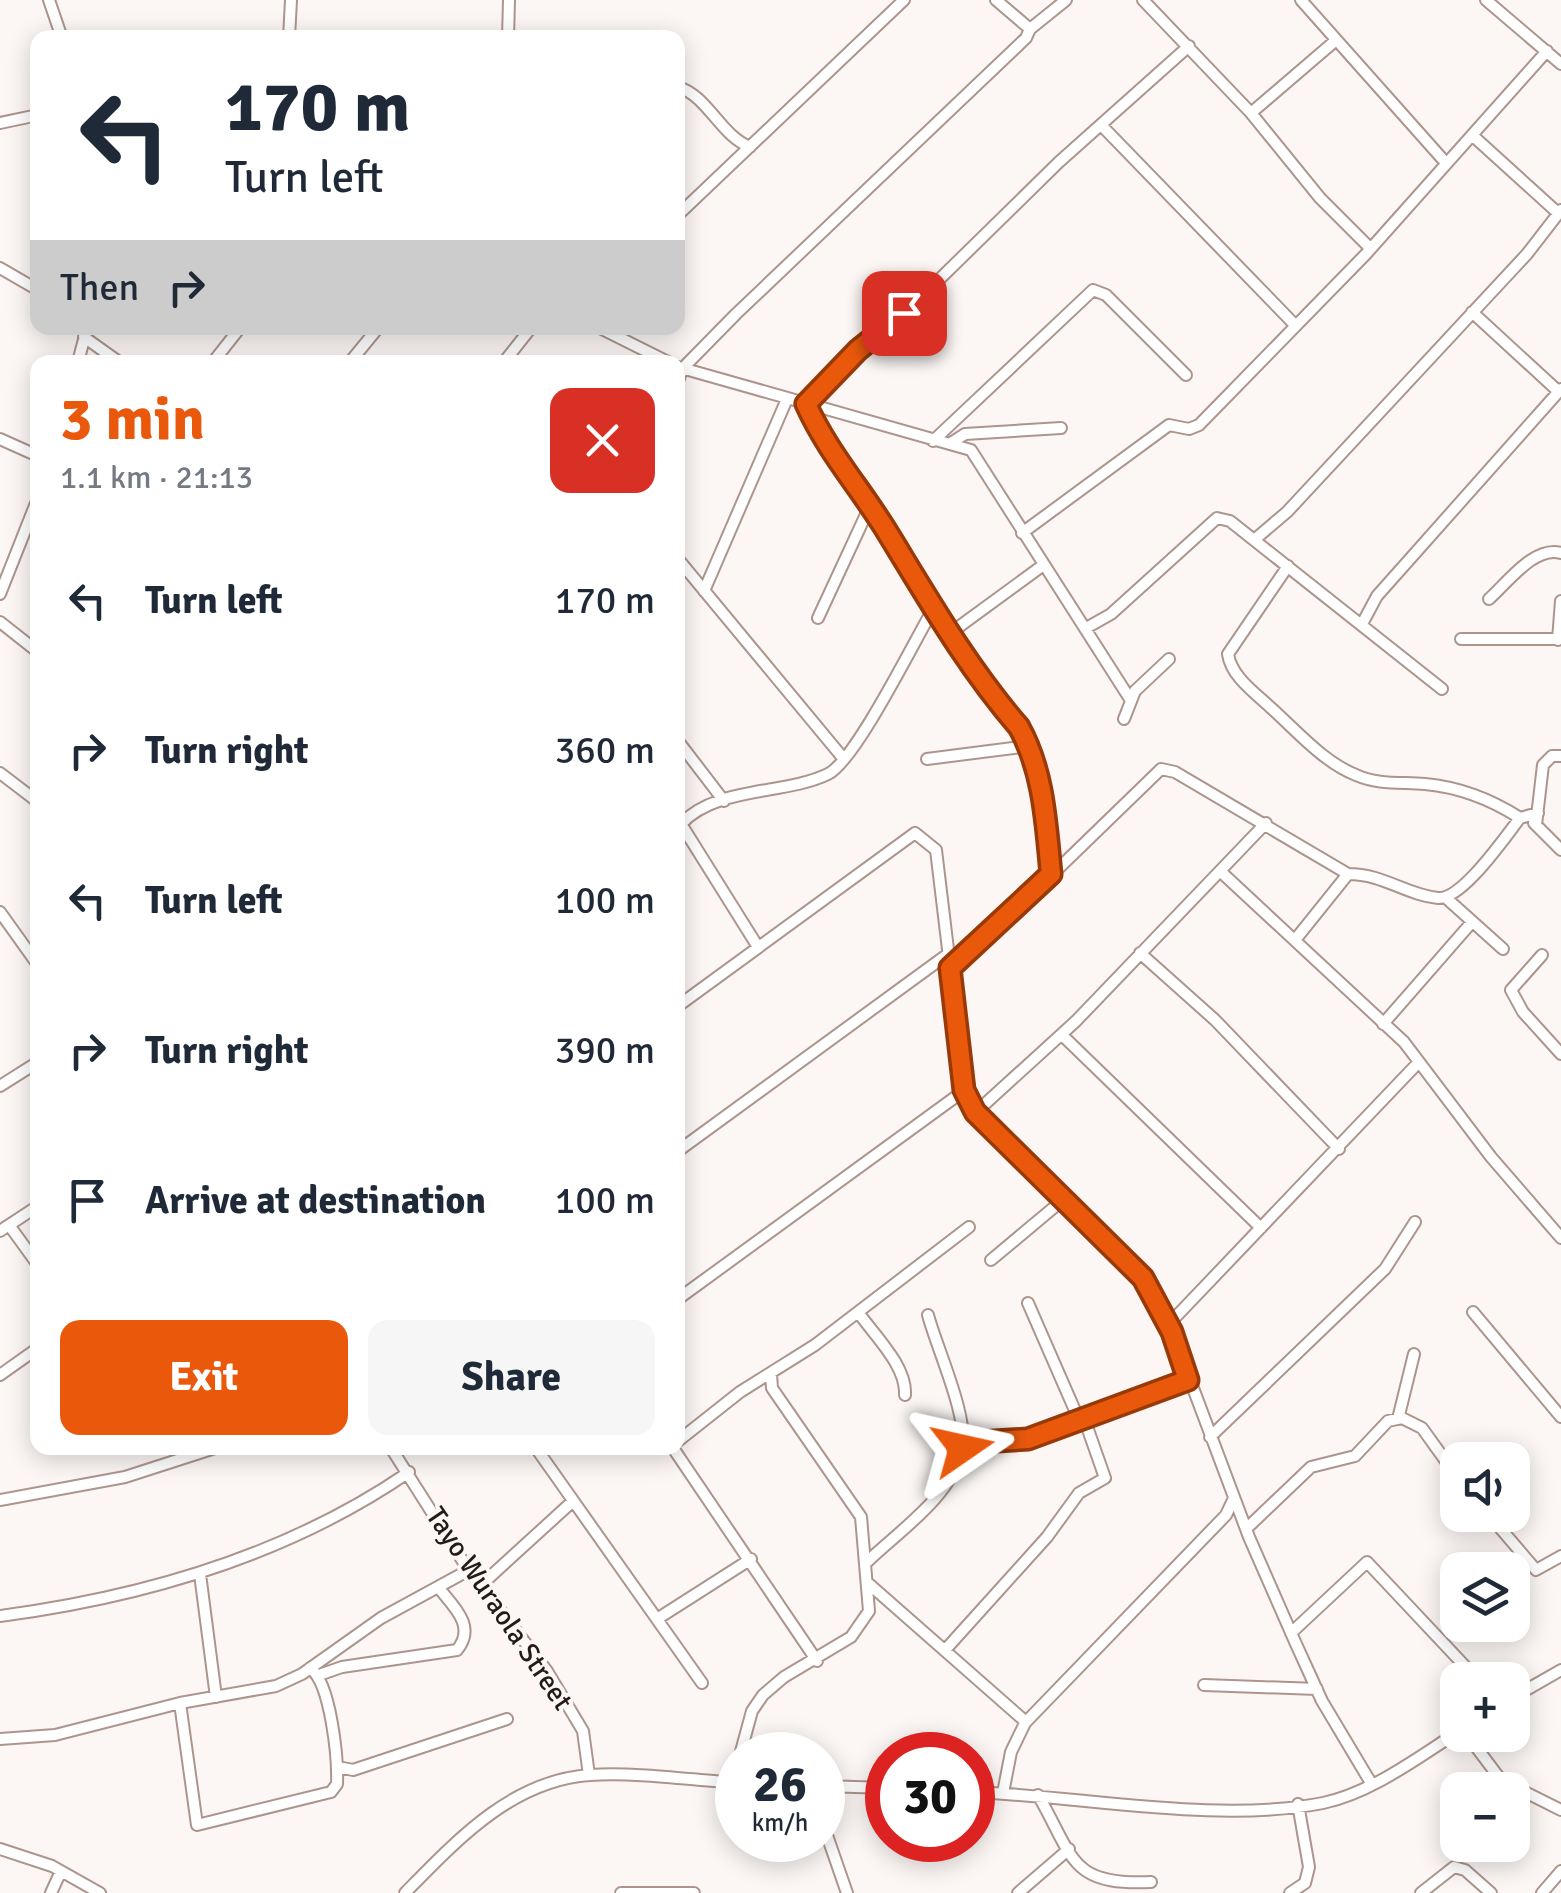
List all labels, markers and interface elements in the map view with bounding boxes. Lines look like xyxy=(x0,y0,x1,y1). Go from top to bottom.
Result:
text: 170 m xyxy=(225,64,410,150)
icon: left xyxy=(60,70,190,200)
text: Turn left xyxy=(225,150,384,205)
icon: right xyxy=(159,260,214,315)
text: Then xyxy=(60,264,139,311)
pin xyxy=(862,271,947,356)
icon: arrive xyxy=(877,286,932,341)
text: 3 min xyxy=(60,383,205,457)
button: close xyxy=(550,388,655,493)
text: 1.1 km · 21:13 xyxy=(60,458,253,497)
icon: left xyxy=(60,573,115,628)
text: Turn left xyxy=(145,577,283,624)
text: 170 m xyxy=(555,577,655,624)
icon: right xyxy=(60,723,115,778)
text: Turn right xyxy=(145,727,309,774)
text: 360 m xyxy=(555,727,655,774)
icon: left xyxy=(60,873,115,928)
text: Turn left xyxy=(145,877,283,924)
text: 100 m xyxy=(555,877,655,924)
icon: right xyxy=(60,1023,115,1078)
text: Turn right xyxy=(145,1027,309,1074)
text: 390 m xyxy=(555,1027,655,1074)
icon: arrive xyxy=(60,1173,115,1228)
text: Arrive at destination xyxy=(145,1177,486,1224)
text: 100 m xyxy=(555,1177,655,1224)
button: Exit xyxy=(60,1320,348,1435)
button: Share xyxy=(368,1320,655,1435)
position arrow xyxy=(911,1396,1015,1500)
map controls xyxy=(1440,1442,1530,1862)
button: sound xyxy=(1440,1442,1530,1532)
street label: Tayo Wuraola Street xyxy=(419,1501,580,1717)
button: layers xyxy=(1440,1552,1530,1642)
button: + xyxy=(1440,1662,1530,1752)
speed limit sign: 30 xyxy=(865,1732,995,1862)
text: 26 xyxy=(753,1754,807,1816)
button: − xyxy=(1440,1772,1530,1862)
text: km/h xyxy=(752,1807,808,1838)

